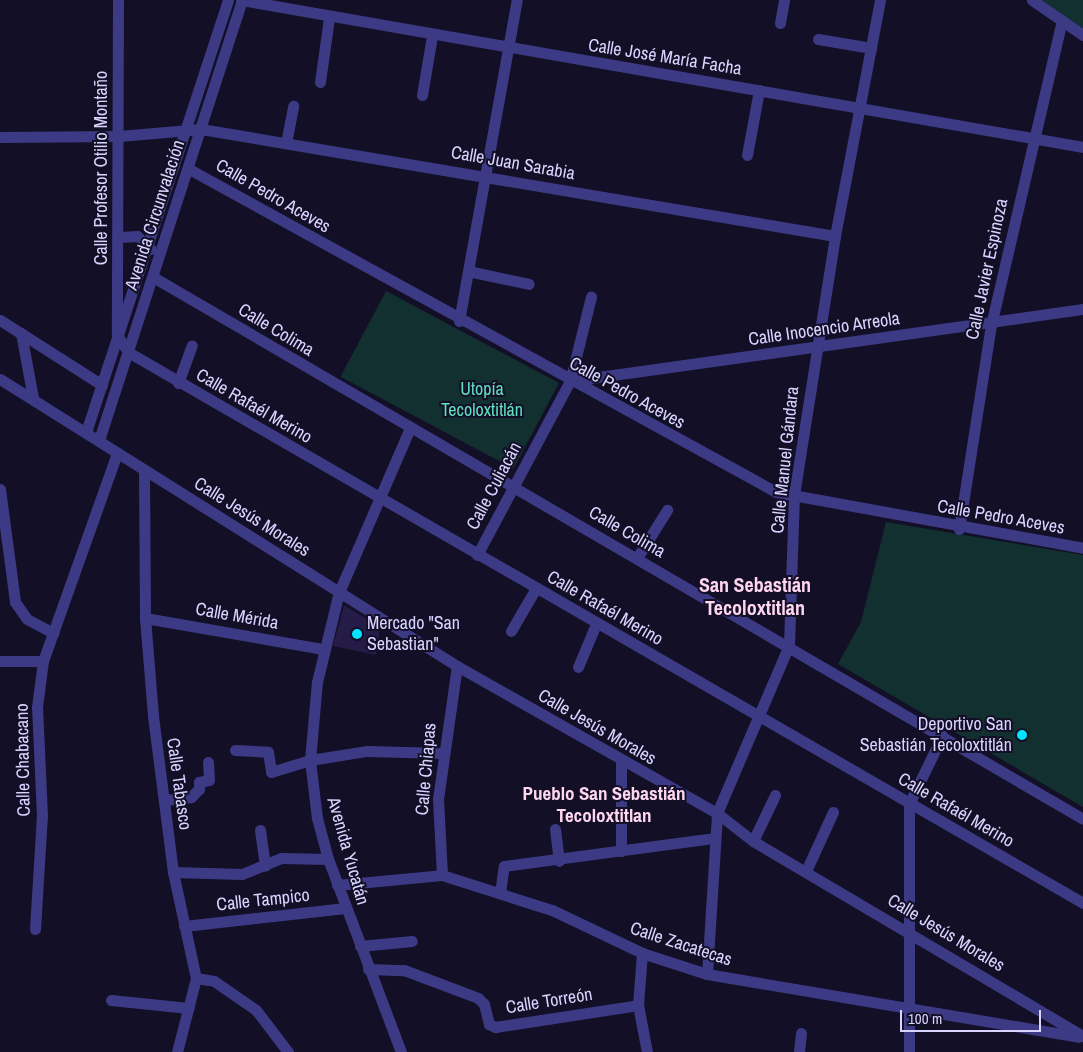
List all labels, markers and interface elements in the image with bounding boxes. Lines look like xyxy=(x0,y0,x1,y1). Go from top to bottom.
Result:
street label: Calle José María Facha xyxy=(587,34,743,80)
street label: Calle Profesor Otilio Montaño xyxy=(90,71,112,265)
street label: Avenida Circunvalación xyxy=(121,137,189,293)
street label: Calle Juan Sarabia xyxy=(449,141,577,185)
street label: Calle Pedro Aceves xyxy=(211,154,335,238)
street label: Calle Javier Espinoza xyxy=(962,197,1012,341)
street label: Calle Colima xyxy=(234,299,318,361)
street label: Calle Inocencio Arreola xyxy=(747,308,901,350)
street label: Calle Pedro Aceves xyxy=(565,352,689,434)
street label: Calle Rafaél Merino xyxy=(192,364,316,448)
park label: Utopía Tecoloxtitlán xyxy=(441,379,523,422)
street label: Calle Manuel Gándara xyxy=(767,385,803,535)
street label: Calle Culiacán xyxy=(462,439,526,533)
street label: Calle Jesús Morales xyxy=(190,473,314,561)
street label: Calle Pedro Aceves xyxy=(935,495,1067,539)
street label: Calle Colima xyxy=(585,502,669,562)
street label: Calle Rafaél Merino xyxy=(543,566,667,650)
district label: San Sebastián Tecoloxtitlan xyxy=(699,572,811,619)
street label: Calle Mérida xyxy=(194,598,280,634)
place label: Mercado "San Sebastian" xyxy=(367,613,460,656)
marker: Mercado "San Sebastian" xyxy=(351,628,363,640)
street label: Calle Jesús Morales xyxy=(534,684,660,770)
street label: Calle Chabacano xyxy=(11,703,35,817)
place label: Deportivo San Sebastián Tecoloxtitlán xyxy=(859,714,1012,756)
street label: Calle Chiapas xyxy=(411,722,441,816)
marker: Deportivo San Sebastián Tecoloxtitlán xyxy=(1016,729,1028,741)
street label: Calle Tabasco xyxy=(162,736,196,832)
street label: Calle Rafaél Merino xyxy=(894,768,1018,852)
district label: Pueblo San Sebastián Tecoloxtitlan xyxy=(523,783,685,827)
street label: Avenida Yucatán xyxy=(322,794,374,908)
street label: Calle Tampico xyxy=(215,884,311,916)
street label: Calle Jesús Morales xyxy=(883,890,1009,976)
street label: Calle Zacatecas xyxy=(627,917,735,971)
street label: Calle Torreón xyxy=(504,983,594,1019)
scale bar xyxy=(903,1000,1044,1032)
text: 100 m xyxy=(908,1008,942,1029)

